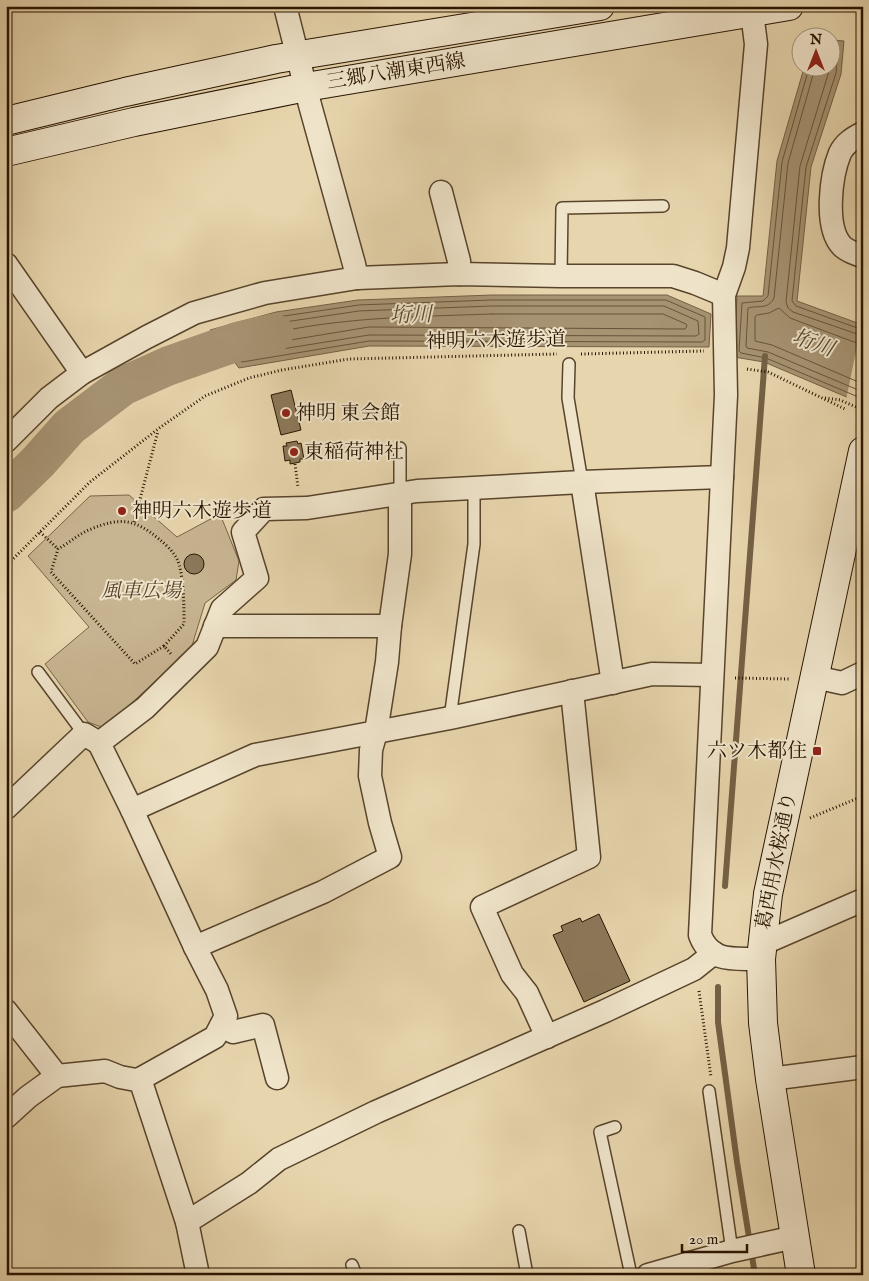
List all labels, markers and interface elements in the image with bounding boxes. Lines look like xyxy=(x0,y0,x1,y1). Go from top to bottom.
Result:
north arrow xyxy=(792,28,842,78)
text: N xyxy=(809,31,822,49)
street label: 三郷八潮東西線 xyxy=(325,49,467,95)
water label: 垳川 xyxy=(390,302,434,330)
water label: 垳川 xyxy=(789,324,839,364)
street label: 神明六木遊歩道 xyxy=(426,327,566,355)
place label: 神明 東会館 xyxy=(296,401,400,426)
marker: 神明 東会館 xyxy=(280,407,292,419)
place label: 東稲荷神社 xyxy=(304,440,404,465)
marker: 東稲荷神社 xyxy=(288,446,300,458)
place label: 神明六木遊歩道 xyxy=(132,499,272,524)
marker: 神明六木遊歩道 xyxy=(116,505,128,517)
park label: 風車広場 xyxy=(101,579,183,604)
place label: 六ツ木都住 xyxy=(707,739,807,764)
marker: 六ツ木都住 xyxy=(811,745,823,757)
street label: 葛西用水桜通り xyxy=(751,790,803,932)
scale bar xyxy=(682,1221,746,1253)
text: 20 m xyxy=(689,1230,719,1249)

